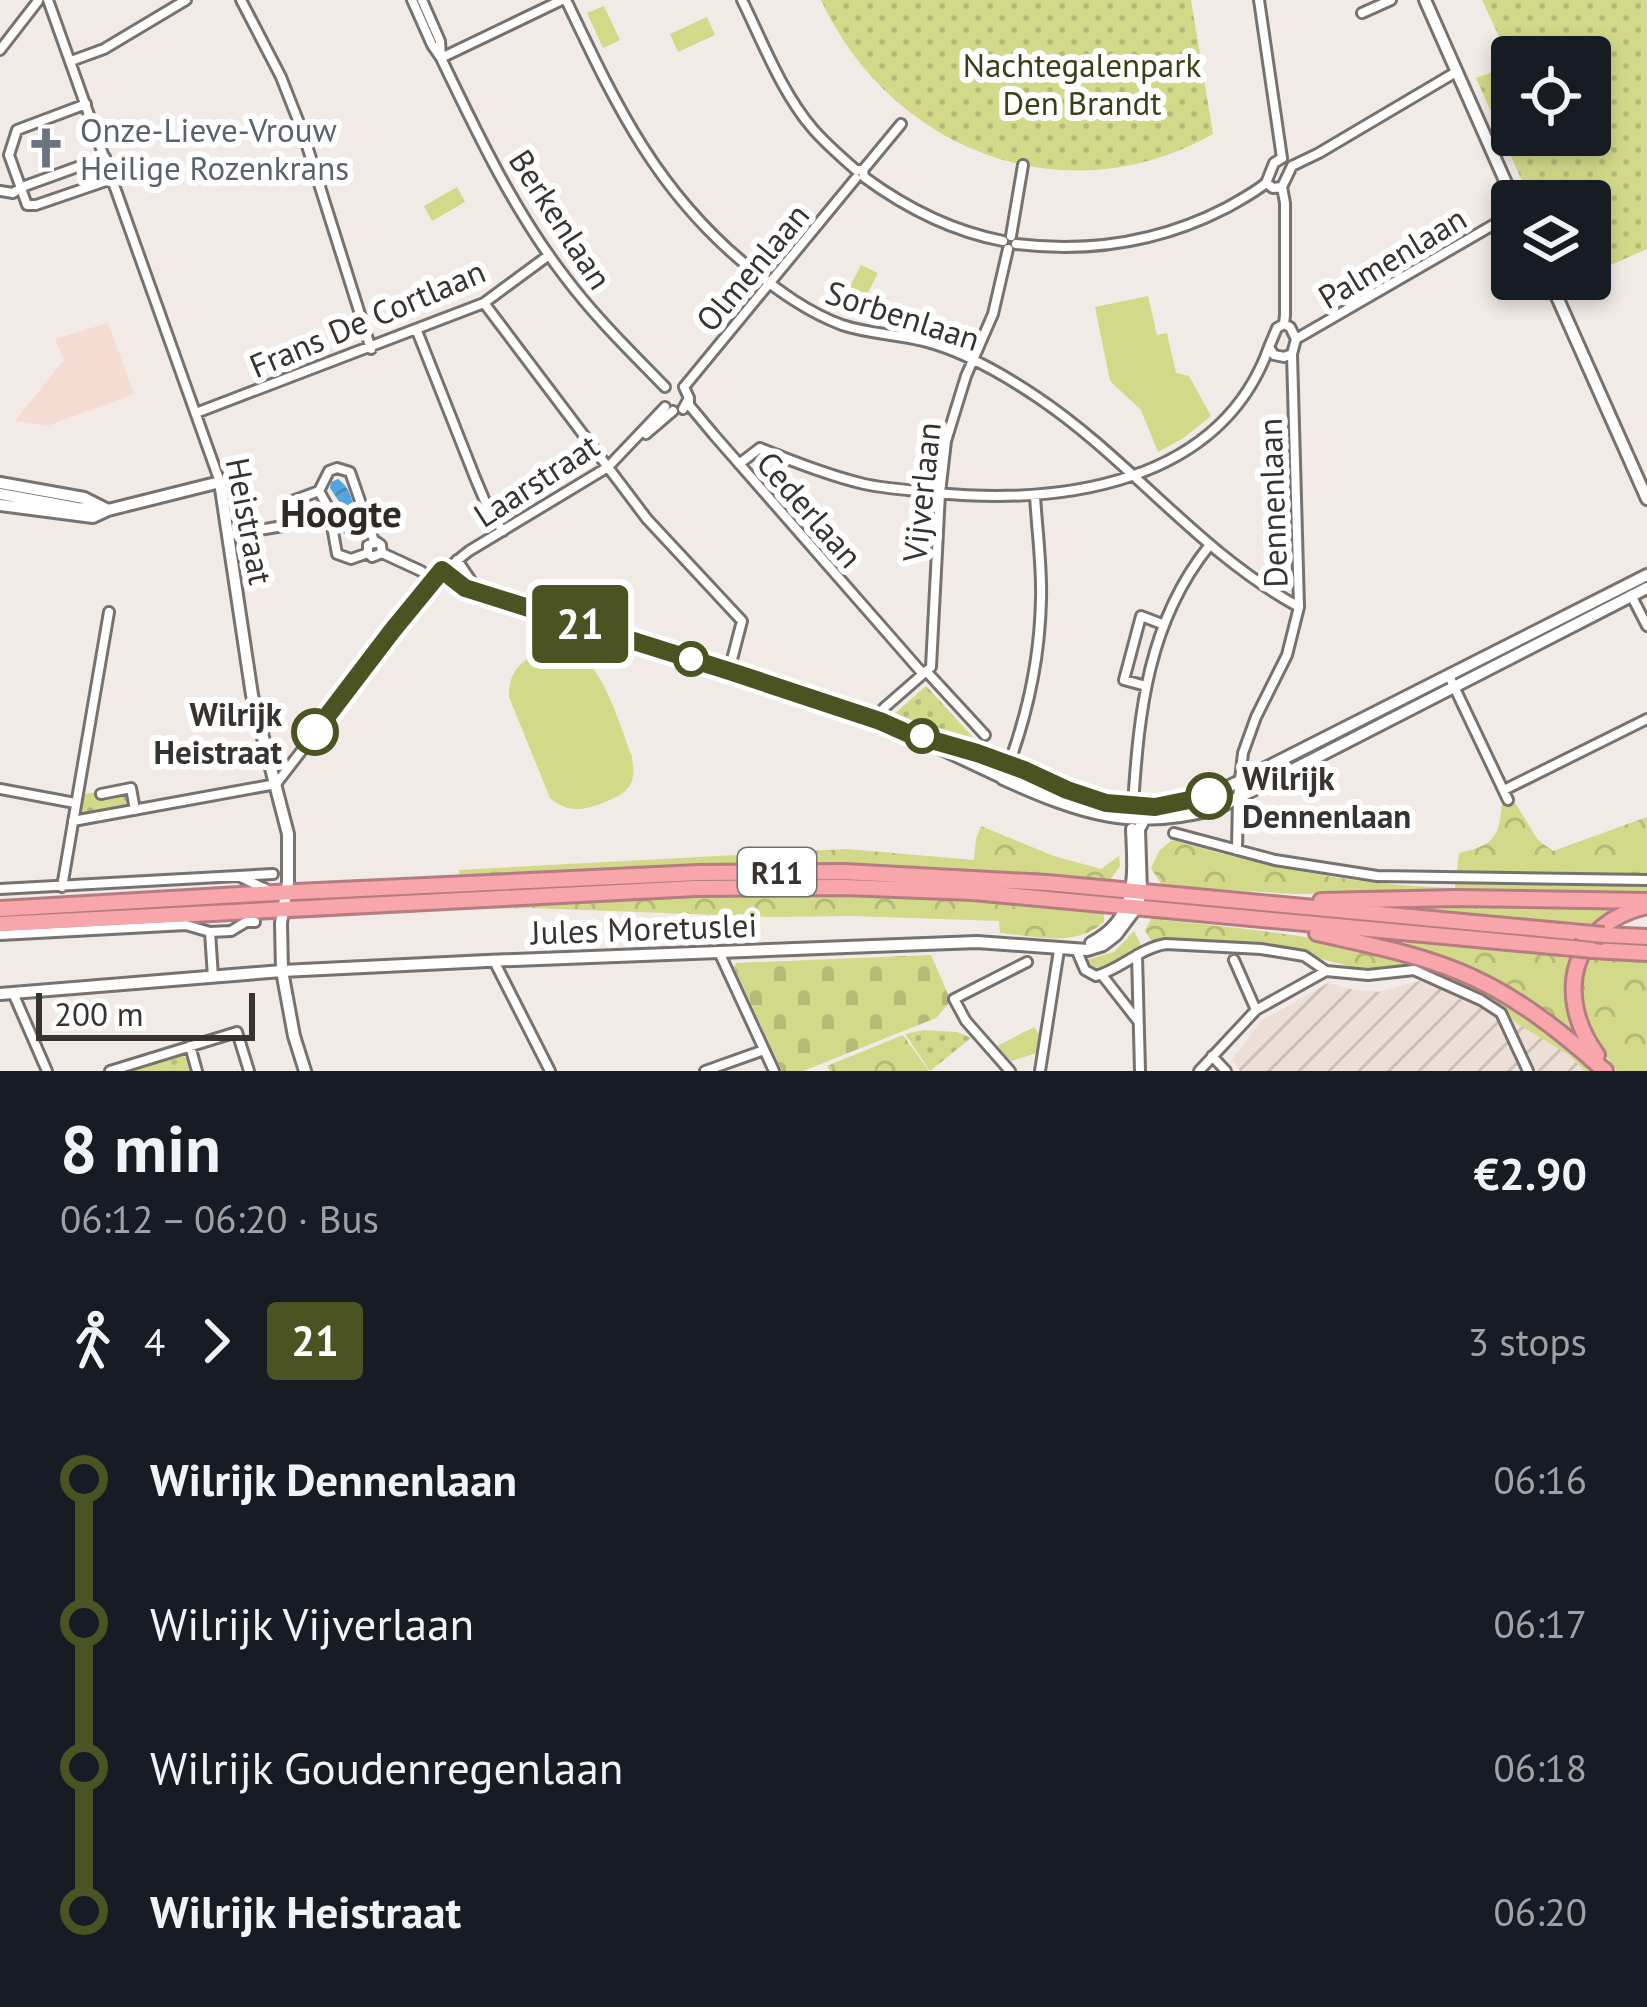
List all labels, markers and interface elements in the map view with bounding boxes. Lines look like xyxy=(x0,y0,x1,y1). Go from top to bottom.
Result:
map controls xyxy=(1491,36,1611,300)
button: locate xyxy=(1491,36,1611,156)
park label: Nachtegalenpark Den Brandt xyxy=(963,43,1201,124)
place label: Onze-Lieve-Vrouw Heilige Rozenkrans xyxy=(80,108,349,189)
church icon: Onze-Lieve-Vrouw Heilige Rozenkrans xyxy=(23,125,69,171)
street label: Berkenlaan xyxy=(500,141,622,297)
button: layers xyxy=(1491,180,1611,300)
street label: Olmenlaan xyxy=(686,194,818,340)
street label: Palmenlaan xyxy=(1310,196,1474,318)
street label: Frans De Cortlaan xyxy=(243,249,491,387)
street label: Sorbenlaan xyxy=(821,270,985,360)
street label: Dennenlaan xyxy=(1248,417,1296,589)
street label: Vijverlaan xyxy=(892,420,950,565)
street label: Laarstraat xyxy=(465,424,607,536)
street label: Cederlaan xyxy=(748,442,872,576)
street label: Heistraat xyxy=(217,454,283,588)
district label: Hoogte xyxy=(280,487,402,538)
line badge: 21 xyxy=(526,585,634,663)
text: 21 xyxy=(556,596,604,651)
unlabelled marker xyxy=(675,643,707,675)
place label: Wilrijk Heistraat xyxy=(154,692,283,773)
marker: Wilrijk Heistraat xyxy=(293,710,337,754)
unlabelled marker xyxy=(906,720,938,752)
place label: Wilrijk Dennenlaan xyxy=(1242,756,1411,837)
marker: Wilrijk Dennenlaan xyxy=(1187,774,1231,818)
road number: R11 xyxy=(738,848,816,896)
street label: Jules Moretuslei xyxy=(528,903,758,954)
scale bar xyxy=(36,987,255,1040)
text: 200 m xyxy=(54,992,144,1035)
text: 8 min xyxy=(60,1105,221,1190)
text: €2.90 xyxy=(1474,1144,1587,1202)
text: 06:12 – 06:20 · Bus xyxy=(60,1193,379,1244)
icon: walk xyxy=(60,1308,126,1374)
icon: forward xyxy=(183,1308,249,1374)
text: 21 xyxy=(291,1313,339,1368)
text: 4 xyxy=(144,1316,165,1367)
text: 3 stops xyxy=(1468,1316,1587,1367)
text: Wilrijk Dennenlaan xyxy=(150,1450,517,1508)
text: 06:16 xyxy=(1493,1454,1587,1505)
text: Wilrijk Vijverlaan xyxy=(150,1594,474,1652)
text: 06:17 xyxy=(1493,1598,1587,1649)
text: Wilrijk Goudenregenlaan xyxy=(150,1738,623,1796)
text: 06:18 xyxy=(1493,1742,1587,1793)
text: Wilrijk Heistraat xyxy=(150,1882,461,1940)
text: 06:20 xyxy=(1493,1886,1587,1937)

